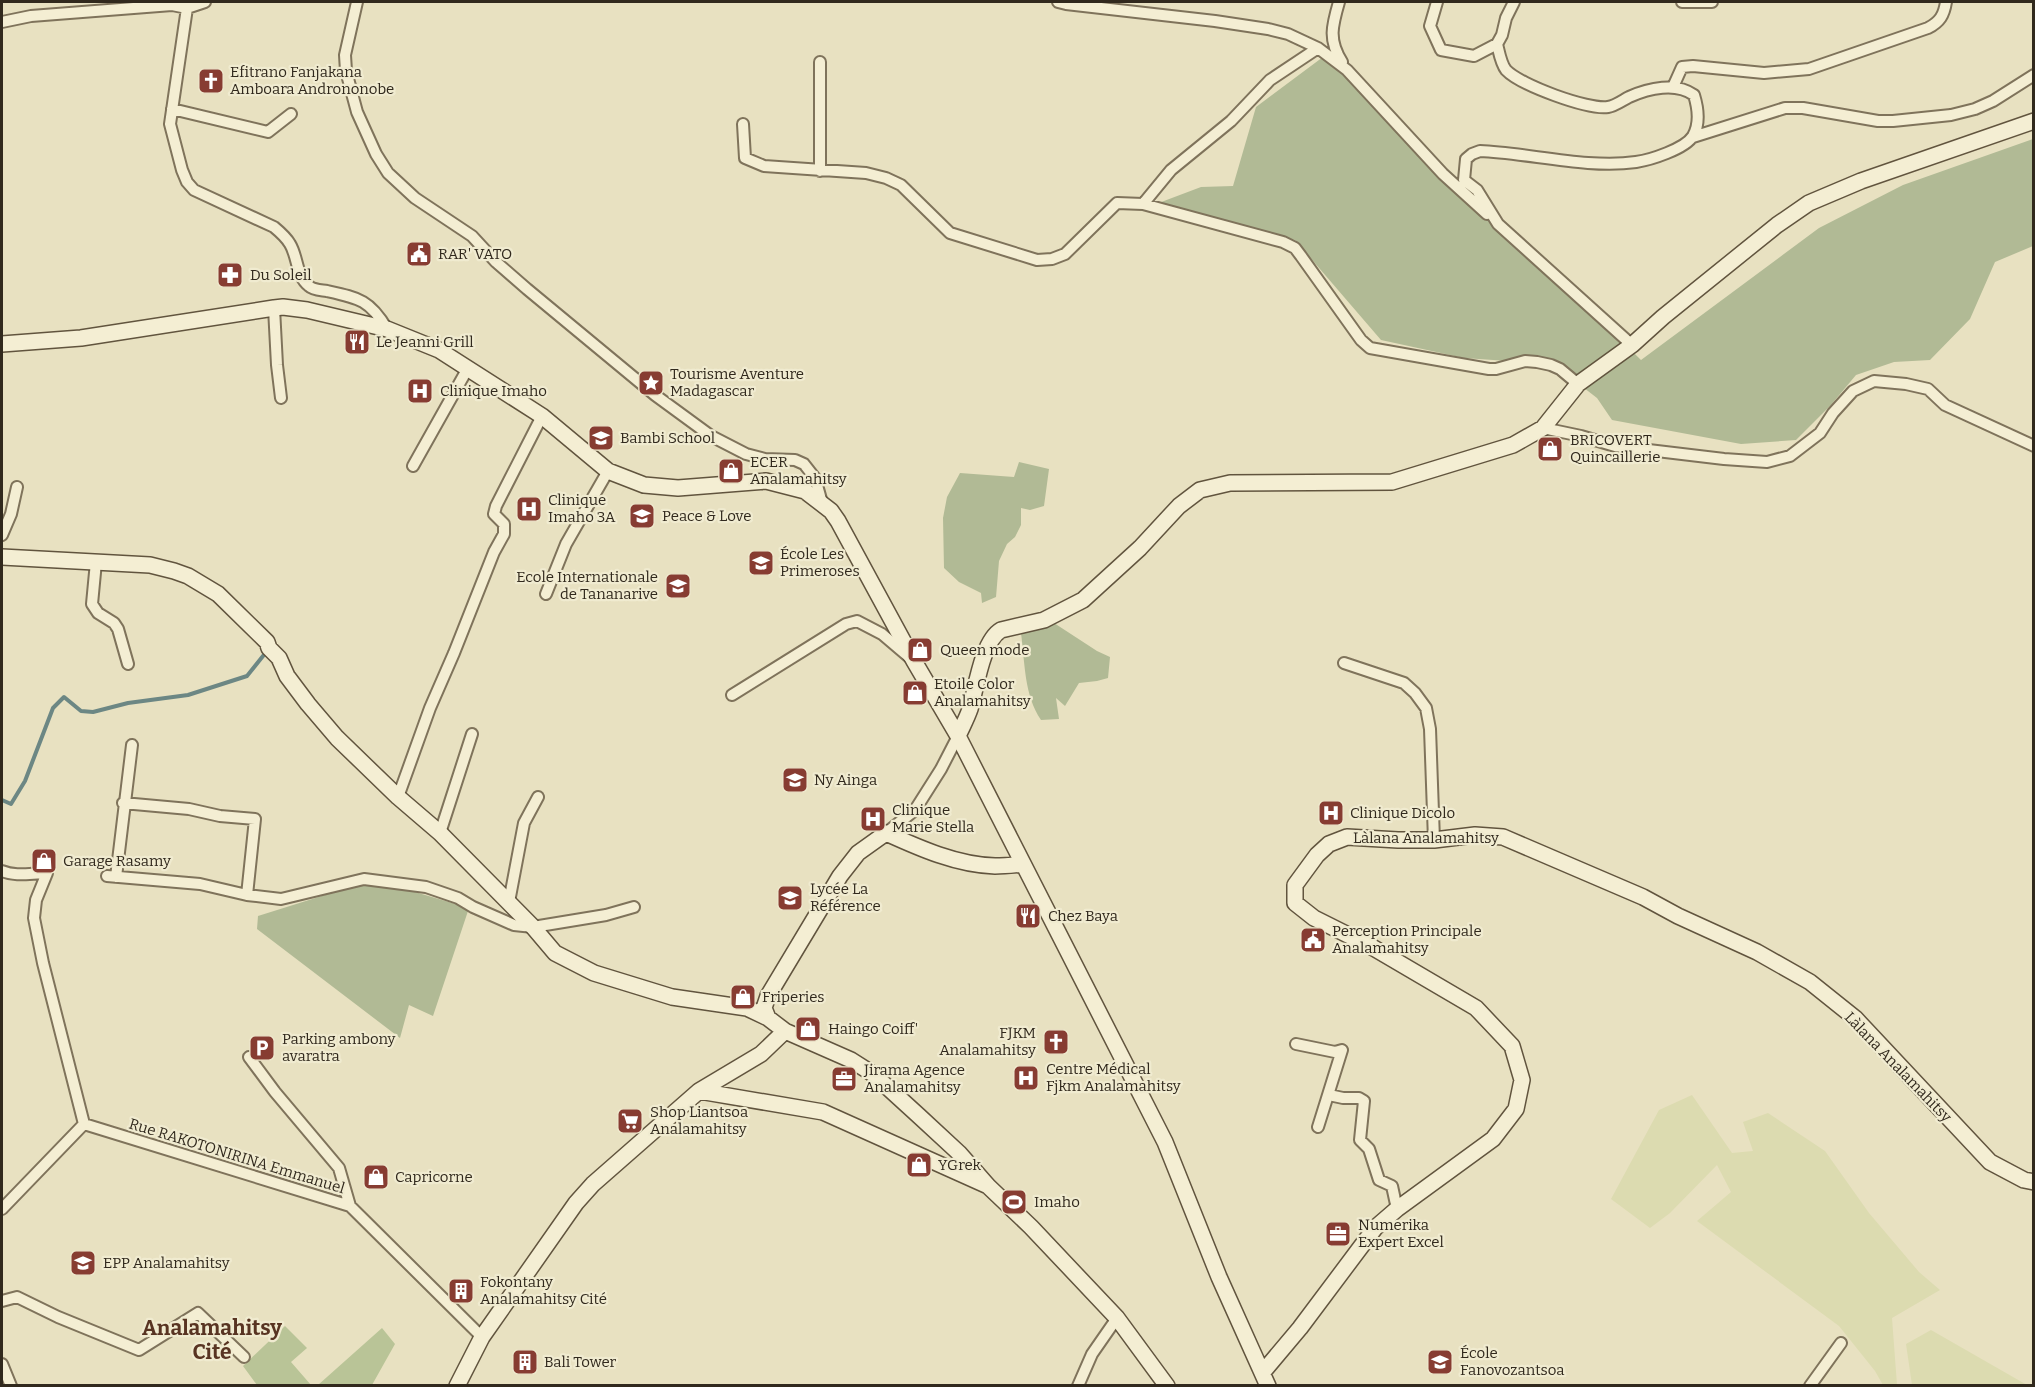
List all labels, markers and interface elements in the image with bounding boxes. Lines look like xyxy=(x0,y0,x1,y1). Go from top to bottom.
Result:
place label: Efitrano Fanjakana Amboara Andrononobe xyxy=(230,63,394,98)
church icon: Efitrano Fanjakana Amboara Andrononobe xyxy=(196,66,226,96)
public building icon: RAR' VATO xyxy=(404,239,434,269)
place label: RAR' VATO xyxy=(438,245,512,263)
pharmacy icon: Du Soleil xyxy=(215,260,245,290)
place label: Du Soleil xyxy=(250,266,312,284)
restaurant icon: Le Jeanni Grill xyxy=(342,327,372,357)
place label: Le Jeanni Grill xyxy=(376,333,474,351)
place label: Tourisme Aventure Madagascar xyxy=(670,365,804,400)
place icon: Tourisme Aventure Madagascar xyxy=(636,368,666,398)
hospital icon: Clinique Imaho xyxy=(405,376,435,406)
place label: Clinique Imaho xyxy=(440,382,547,400)
school or university icon: Bambi School xyxy=(586,423,616,453)
place label: Bambi School xyxy=(620,429,715,447)
place label: BRICOVERT Quincaillerie xyxy=(1570,431,1660,466)
shop icon: BRICOVERT Quincaillerie xyxy=(1535,434,1565,464)
place label: ECER Analamahitsy xyxy=(750,453,847,488)
shop icon: ECER Analamahitsy xyxy=(716,456,746,486)
place label: Clinique Imaho 3A xyxy=(548,491,616,526)
hospital icon: Clinique Imaho 3A xyxy=(514,494,544,524)
school or university icon: Peace & Love xyxy=(627,501,657,531)
place label: Peace & Love xyxy=(662,507,751,525)
place label: École Les Primeroses xyxy=(780,545,860,580)
school or university icon: École Les Primeroses xyxy=(746,548,776,578)
place label: Ecole Internationale de Tananarive xyxy=(516,568,658,603)
school or university icon: Ecole Internationale de Tananarive xyxy=(663,571,693,601)
shop icon: Queen mode xyxy=(905,635,935,665)
place label: Queen mode xyxy=(940,641,1029,659)
place label: Etoile Color Analamahitsy xyxy=(934,675,1031,710)
shop icon: Etoile Color Analamahitsy xyxy=(900,678,930,708)
school or university icon: Ny Ainga xyxy=(780,765,810,795)
place label: Ny Ainga xyxy=(814,771,877,789)
hospital icon: Clinique Dicolo xyxy=(1316,798,1346,828)
place label: Clinique Marie Stella xyxy=(892,801,974,836)
hospital icon: Clinique Marie Stella xyxy=(858,804,888,834)
place label: Clinique Dicolo xyxy=(1350,804,1455,822)
street label: Làlana Analamahitsy xyxy=(1353,829,1499,847)
shop icon: Garage Rasamy xyxy=(29,846,59,876)
place label: Garage Rasamy xyxy=(63,852,171,870)
place label: Lycée La Référence xyxy=(810,880,881,915)
school or university icon: Lycée La Référence xyxy=(775,883,805,913)
restaurant icon: Chez Baya xyxy=(1013,901,1043,931)
place label: Chez Baya xyxy=(1048,907,1118,925)
place label: Perception Principale Analamahitsy xyxy=(1332,922,1482,957)
public building icon: Perception Principale Analamahitsy xyxy=(1298,925,1328,955)
shop icon: Friperies xyxy=(728,982,758,1012)
place label: Friperies xyxy=(762,988,825,1006)
street label: Làlana Analamahitsy xyxy=(1841,1008,1955,1126)
shop icon: Haingo Coiff' xyxy=(793,1014,823,1044)
place label: Haingo Coiff' xyxy=(828,1020,918,1038)
place label: FJKM Analamahitsy xyxy=(939,1024,1036,1059)
church icon: FJKM Analamahitsy xyxy=(1041,1027,1071,1057)
place label: Parking ambony avaratra xyxy=(282,1030,396,1065)
parking icon: Parking ambony avaratra xyxy=(247,1033,277,1063)
place label: Centre Médical Fjkm Analamahitsy xyxy=(1046,1060,1181,1095)
place label: Jirama Agence Analamahitsy xyxy=(863,1061,965,1096)
hospital icon: Centre Médical Fjkm Analamahitsy xyxy=(1011,1063,1041,1093)
office icon: Jirama Agence Analamahitsy xyxy=(829,1064,859,1094)
place label: Shop Liantsoa Analamahitsy xyxy=(650,1103,748,1138)
supermarket icon: Shop Liantsoa Analamahitsy xyxy=(615,1106,645,1136)
street label: Rue RAKOTONIRINA Emmanuel xyxy=(127,1115,347,1197)
shop icon: YGrek xyxy=(904,1150,934,1180)
place label: YGrek xyxy=(938,1156,982,1174)
shop icon: Capricorne xyxy=(361,1162,391,1192)
place label: Capricorne xyxy=(395,1168,473,1186)
sports icon: Imaho xyxy=(999,1187,1029,1217)
place label: Imaho xyxy=(1034,1193,1080,1211)
place label: Numerika Expert Excel xyxy=(1358,1216,1444,1251)
office icon: Numerika Expert Excel xyxy=(1323,1219,1353,1249)
school or university icon: EPP Analamahitsy xyxy=(68,1248,98,1278)
place label: EPP Analamahitsy xyxy=(103,1254,230,1272)
place label: Fokontany Analamahitsy Cité xyxy=(480,1273,607,1308)
building icon: Fokontany Analamahitsy Cité xyxy=(446,1276,476,1306)
district label: Analamahitsy Cité xyxy=(142,1315,282,1365)
place label: École Fanovozantsoa xyxy=(1460,1344,1564,1379)
building icon: Bali Tower xyxy=(510,1347,540,1377)
school or university icon: École Fanovozantsoa xyxy=(1425,1347,1455,1377)
place label: Bali Tower xyxy=(544,1353,617,1371)

